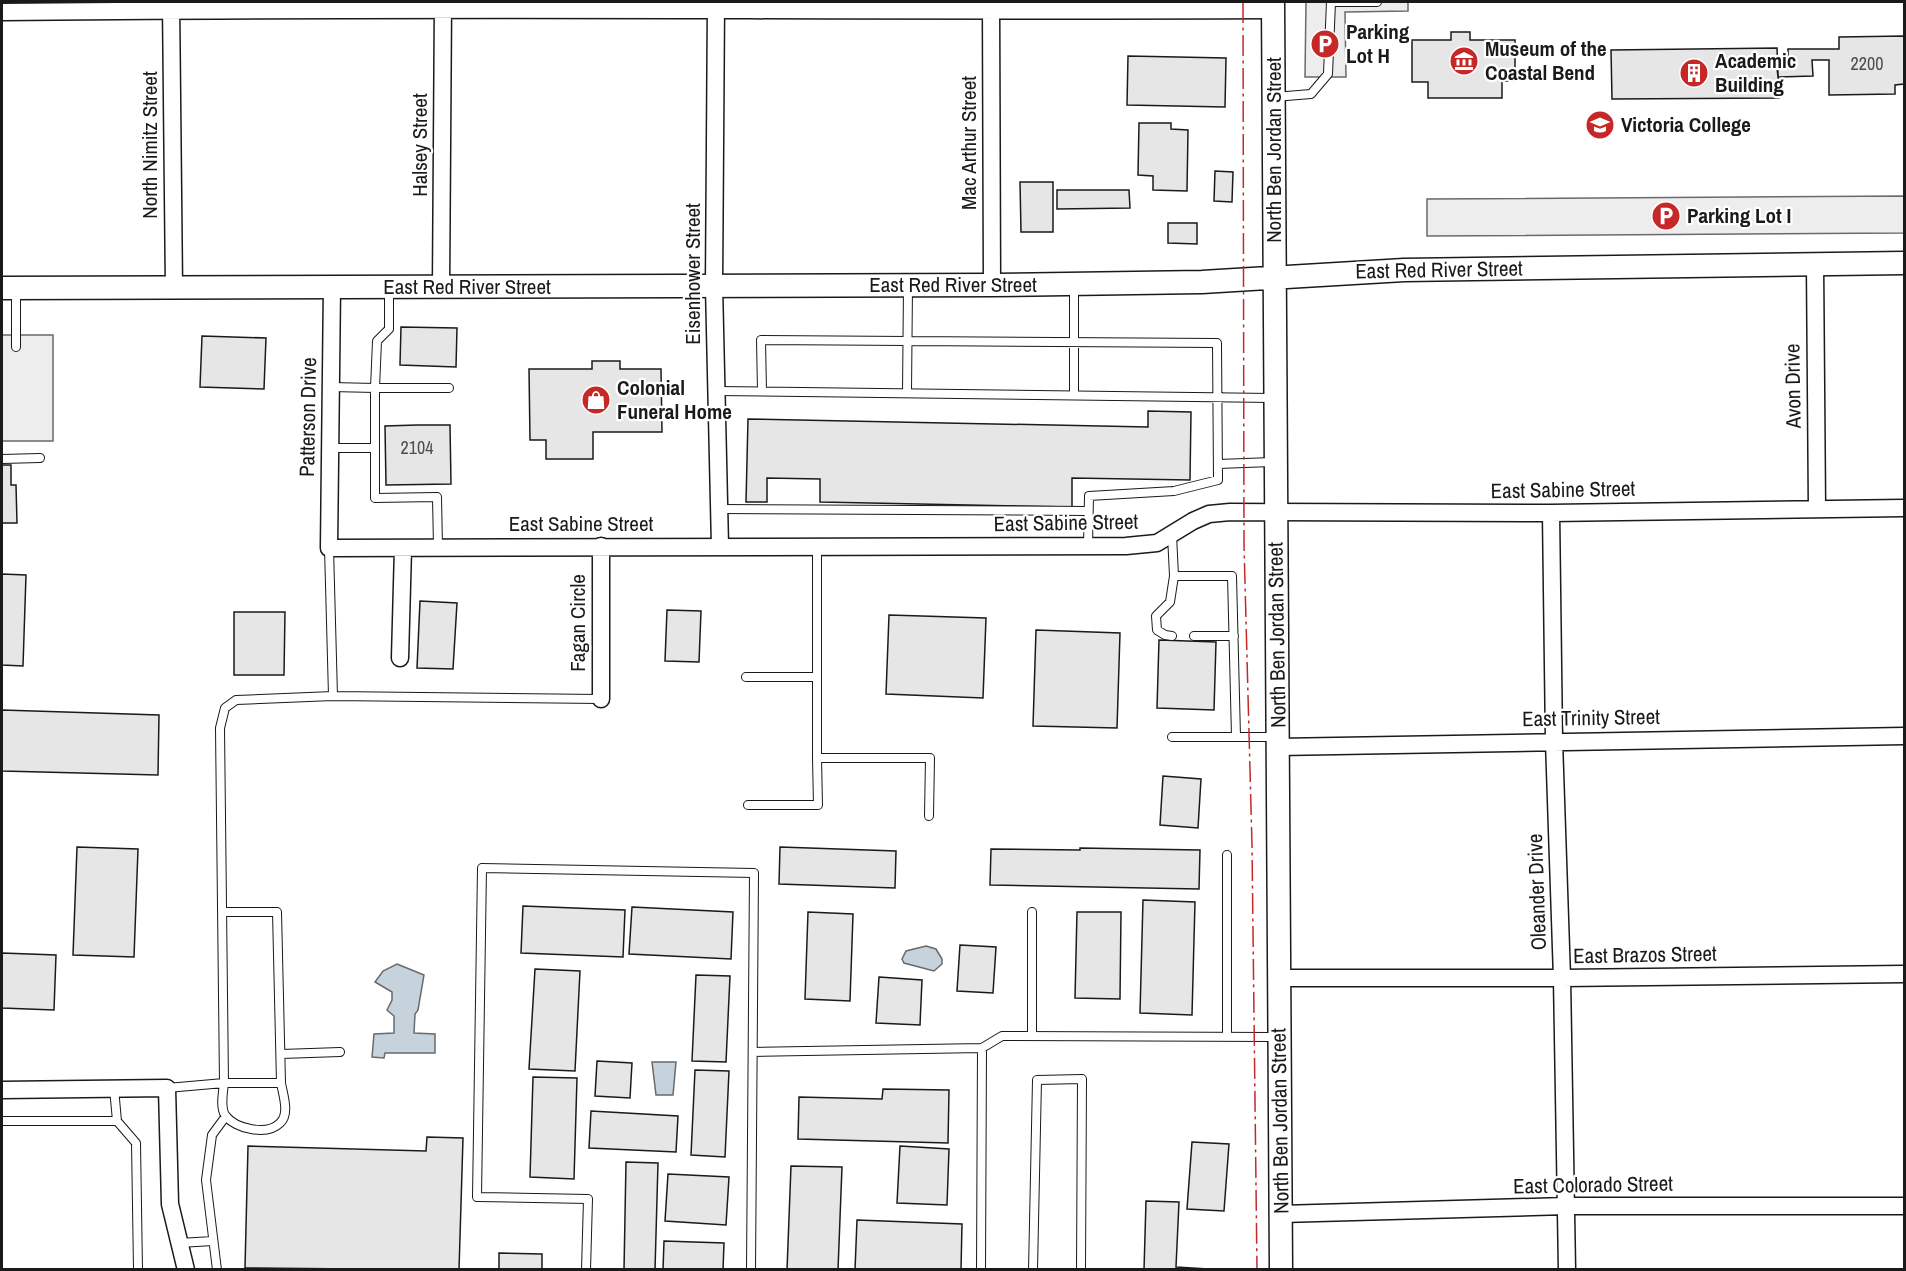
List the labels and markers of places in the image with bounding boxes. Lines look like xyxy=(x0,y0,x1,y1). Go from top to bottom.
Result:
place label: Parking Lot H xyxy=(1346,17,1410,70)
parking icon: Parking Lot H xyxy=(1309,28,1341,60)
place label: Museum of the Coastal Bend xyxy=(1485,34,1607,87)
museum icon: Museum of the Coastal Bend xyxy=(1448,45,1480,77)
place label: Academic Building xyxy=(1715,46,1796,99)
building icon: Academic Building xyxy=(1678,57,1710,89)
school or university icon: Victoria College xyxy=(1584,109,1616,141)
place label: Victoria College xyxy=(1621,110,1751,139)
parking icon: Parking Lot I xyxy=(1650,200,1682,232)
place label: Parking Lot I xyxy=(1687,201,1791,230)
place label: Colonial Funeral Home xyxy=(617,373,732,426)
shop icon: Colonial Funeral Home xyxy=(580,384,612,416)

